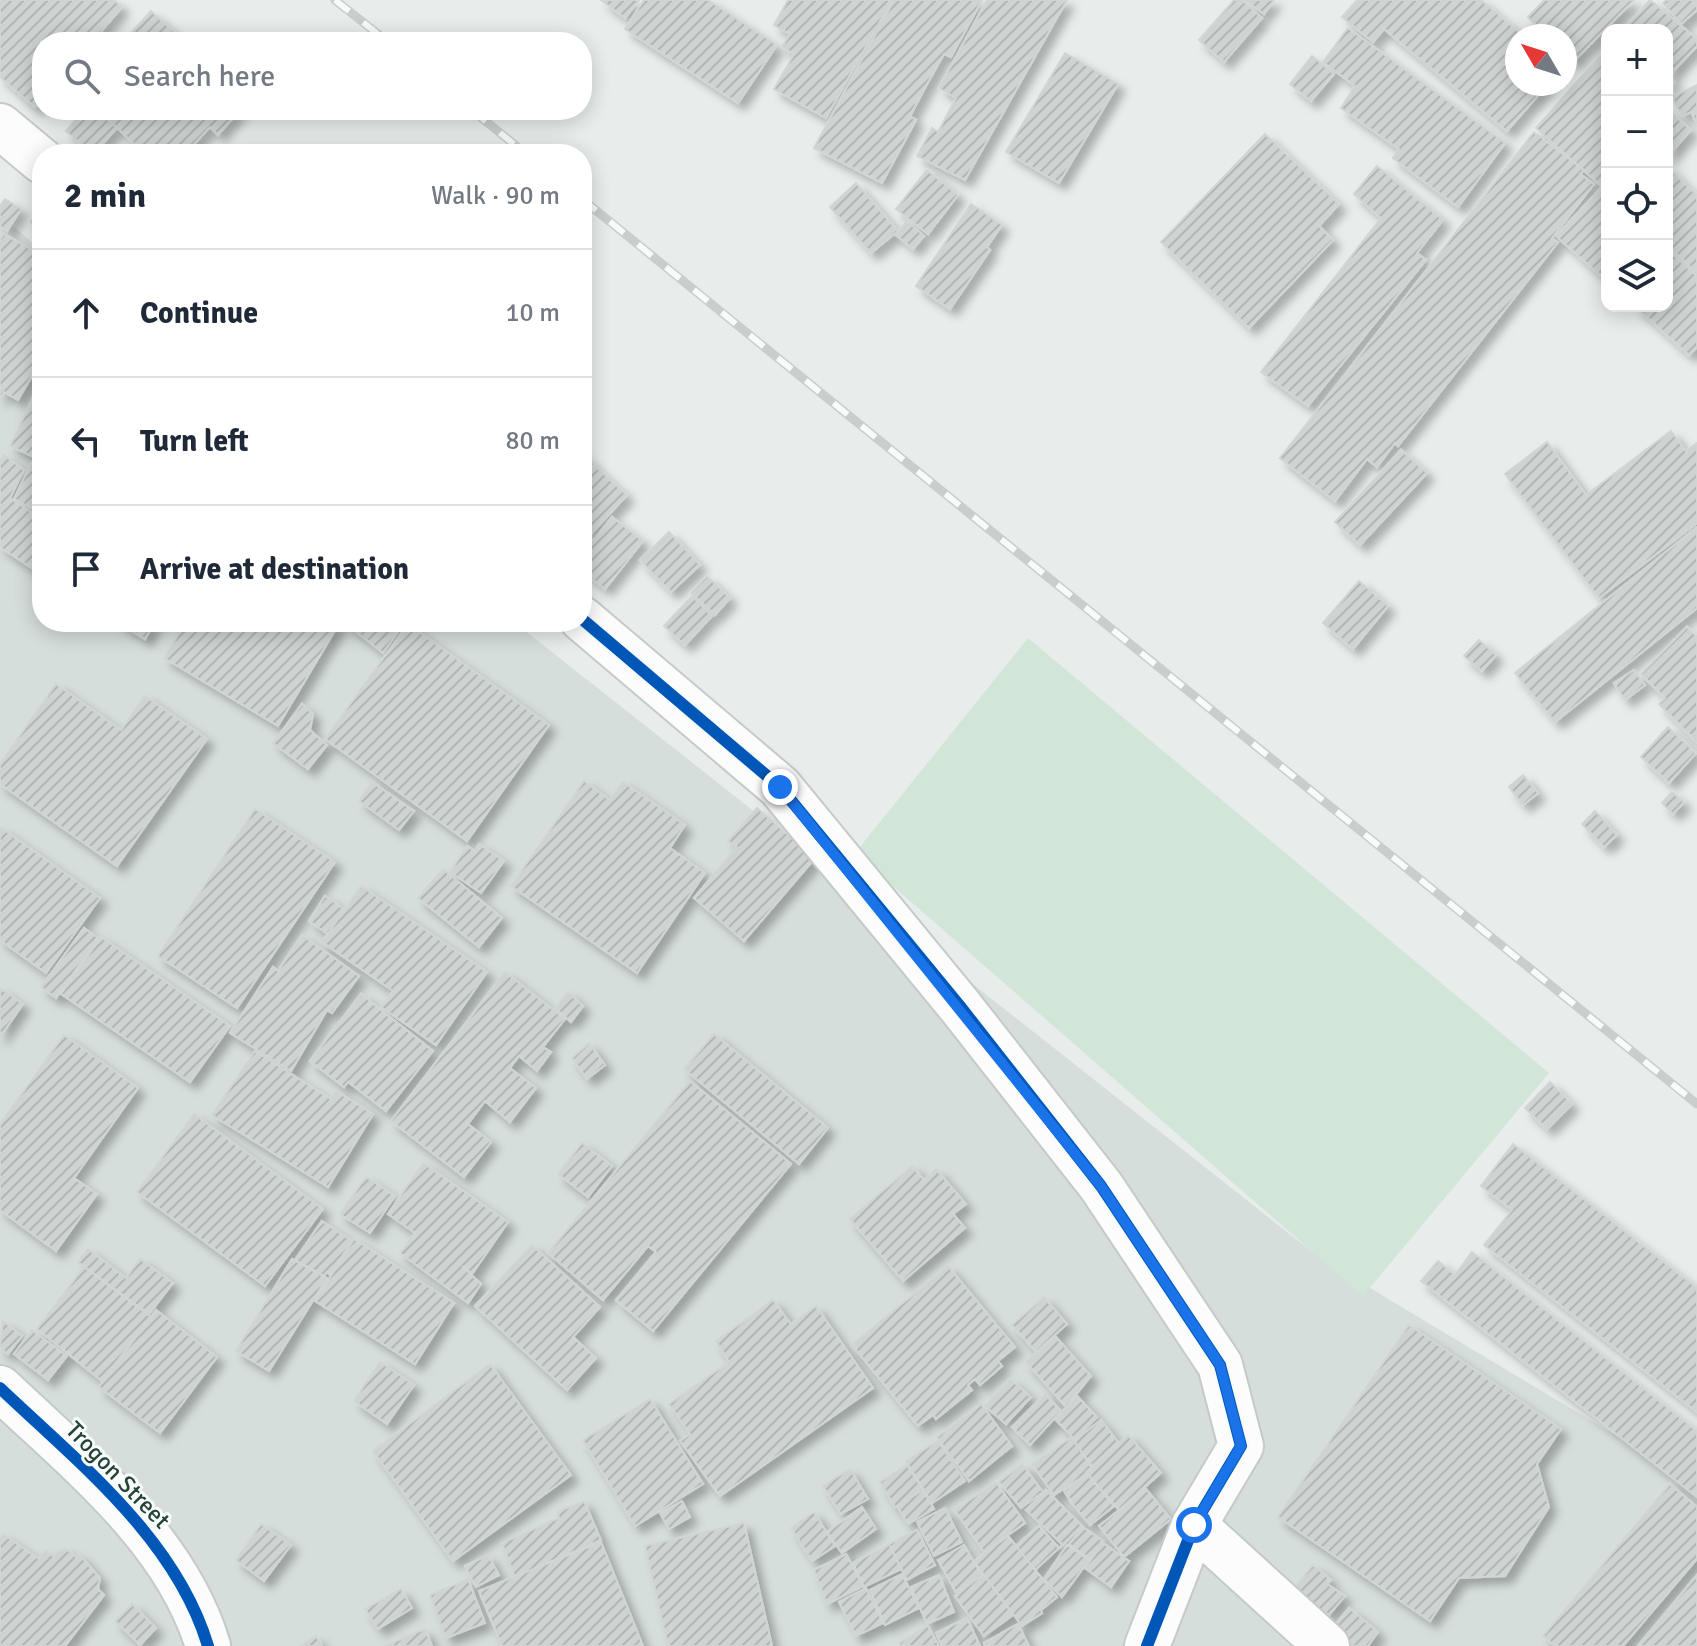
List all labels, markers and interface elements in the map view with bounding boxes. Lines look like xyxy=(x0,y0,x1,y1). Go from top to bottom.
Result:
north arrow xyxy=(1505,24,1577,96)
map controls xyxy=(1601,24,1673,312)
button: + xyxy=(1601,24,1673,96)
search box xyxy=(32,32,592,120)
icon: search xyxy=(60,54,104,98)
text: Search here xyxy=(124,58,275,95)
button: − xyxy=(1601,96,1673,168)
button: locate xyxy=(1601,168,1673,240)
text: 2 min xyxy=(64,175,146,217)
text: Walk · 90 m xyxy=(431,180,560,212)
button: layers xyxy=(1601,240,1673,312)
icon: ahead xyxy=(64,291,108,335)
text: Continue xyxy=(140,295,258,332)
text: 10 m xyxy=(505,297,560,329)
icon: left xyxy=(64,419,108,463)
text: Turn left xyxy=(140,423,249,460)
text: 80 m xyxy=(505,425,560,457)
icon: arrive xyxy=(64,547,108,591)
text: Arrive at destination xyxy=(140,551,409,588)
route end xyxy=(762,769,798,805)
street label: Trogon Street xyxy=(59,1415,177,1535)
route start xyxy=(1176,1507,1212,1543)

